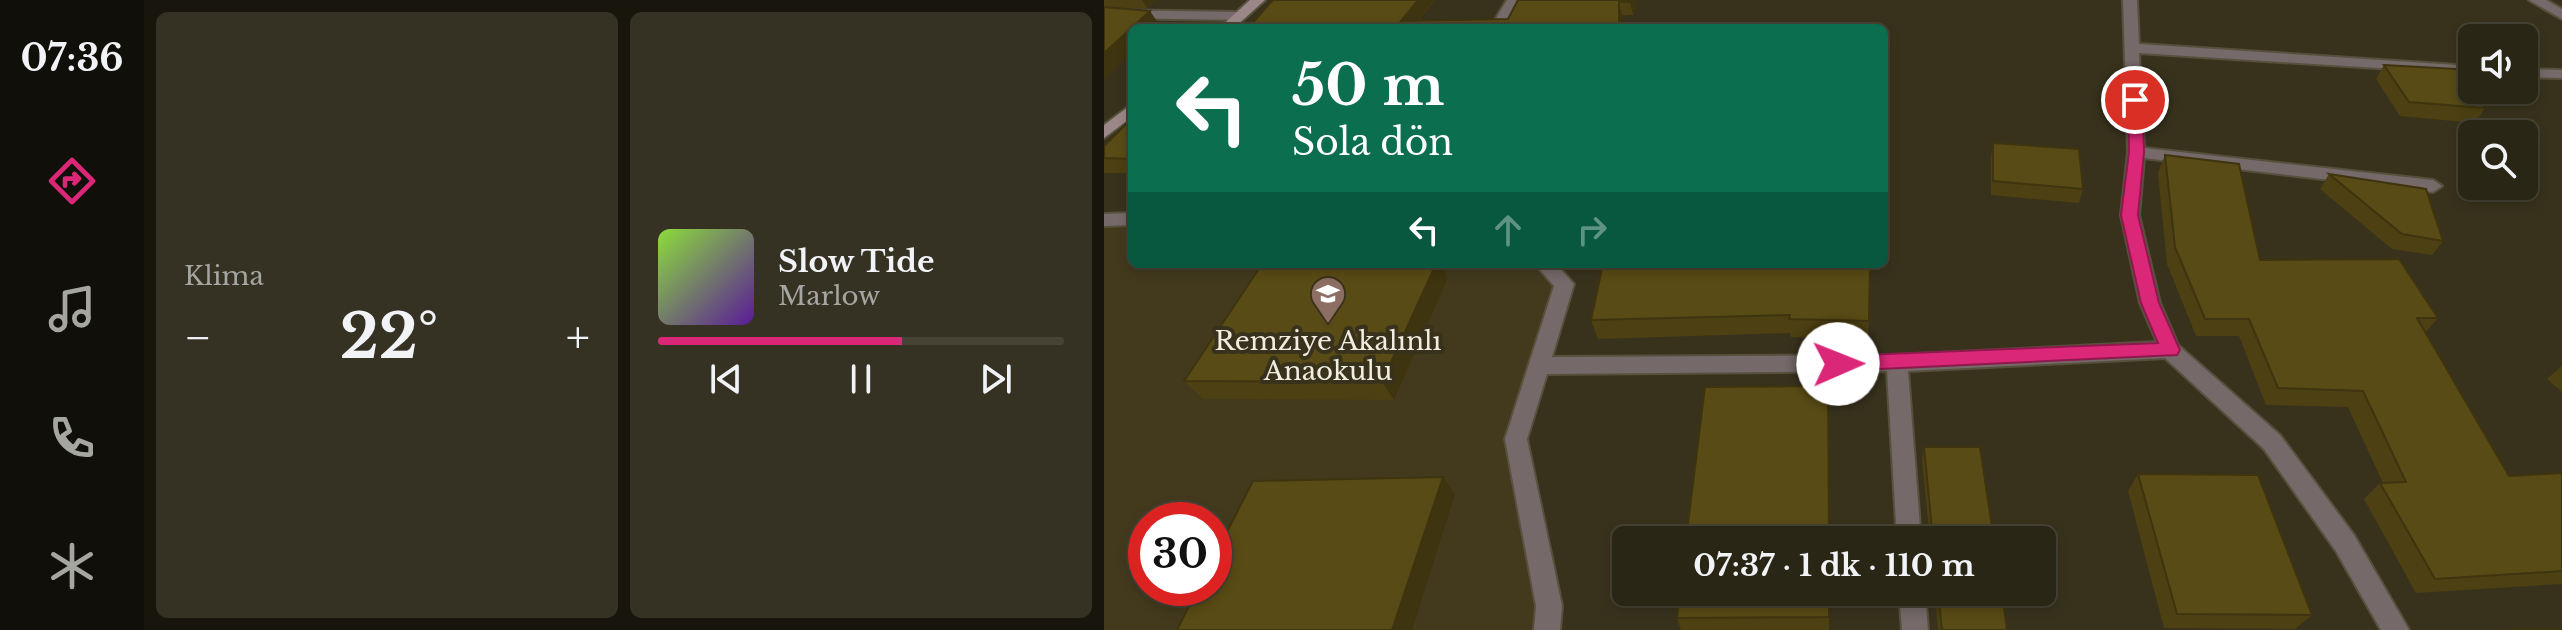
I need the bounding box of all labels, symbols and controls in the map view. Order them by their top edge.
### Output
map controls [2458,24,2538,200]
button: sound [2458,24,2538,104]
text: 07:36 [20,36,124,81]
text: 50 m [1292,51,1444,120]
icon: left [1160,56,1264,160]
pin [2101,66,2169,134]
icon: arrive [2113,78,2157,122]
text: Sola dön [1292,120,1453,165]
button: search [2458,120,2538,200]
icon: directions [44,153,100,209]
icon: left [1402,208,1446,252]
icon: ahead [1486,208,1530,252]
icon: right [1570,208,1614,252]
text: Slow Tide [778,243,935,280]
text: Klima [184,260,264,292]
school or university icon: Remziye Akalınlı Anaokulu [1309,275,1347,325]
text: Marlow [778,280,880,312]
icon: music [44,281,100,337]
text: 22° [340,300,438,374]
text: − [184,310,212,365]
text: + [566,310,590,365]
position arrow [1796,322,1880,406]
place label: Remziye Akalınlı Anaokulu [1215,325,1442,387]
icon: previous [704,357,748,401]
icon: pause [839,357,883,401]
icon: next [974,357,1018,401]
icon: phone [44,410,100,466]
speed limit sign: 30 [1128,502,1232,606]
icon: climate [44,538,100,594]
text: 07:37 · 1 dk · 110 m [1693,547,1975,584]

